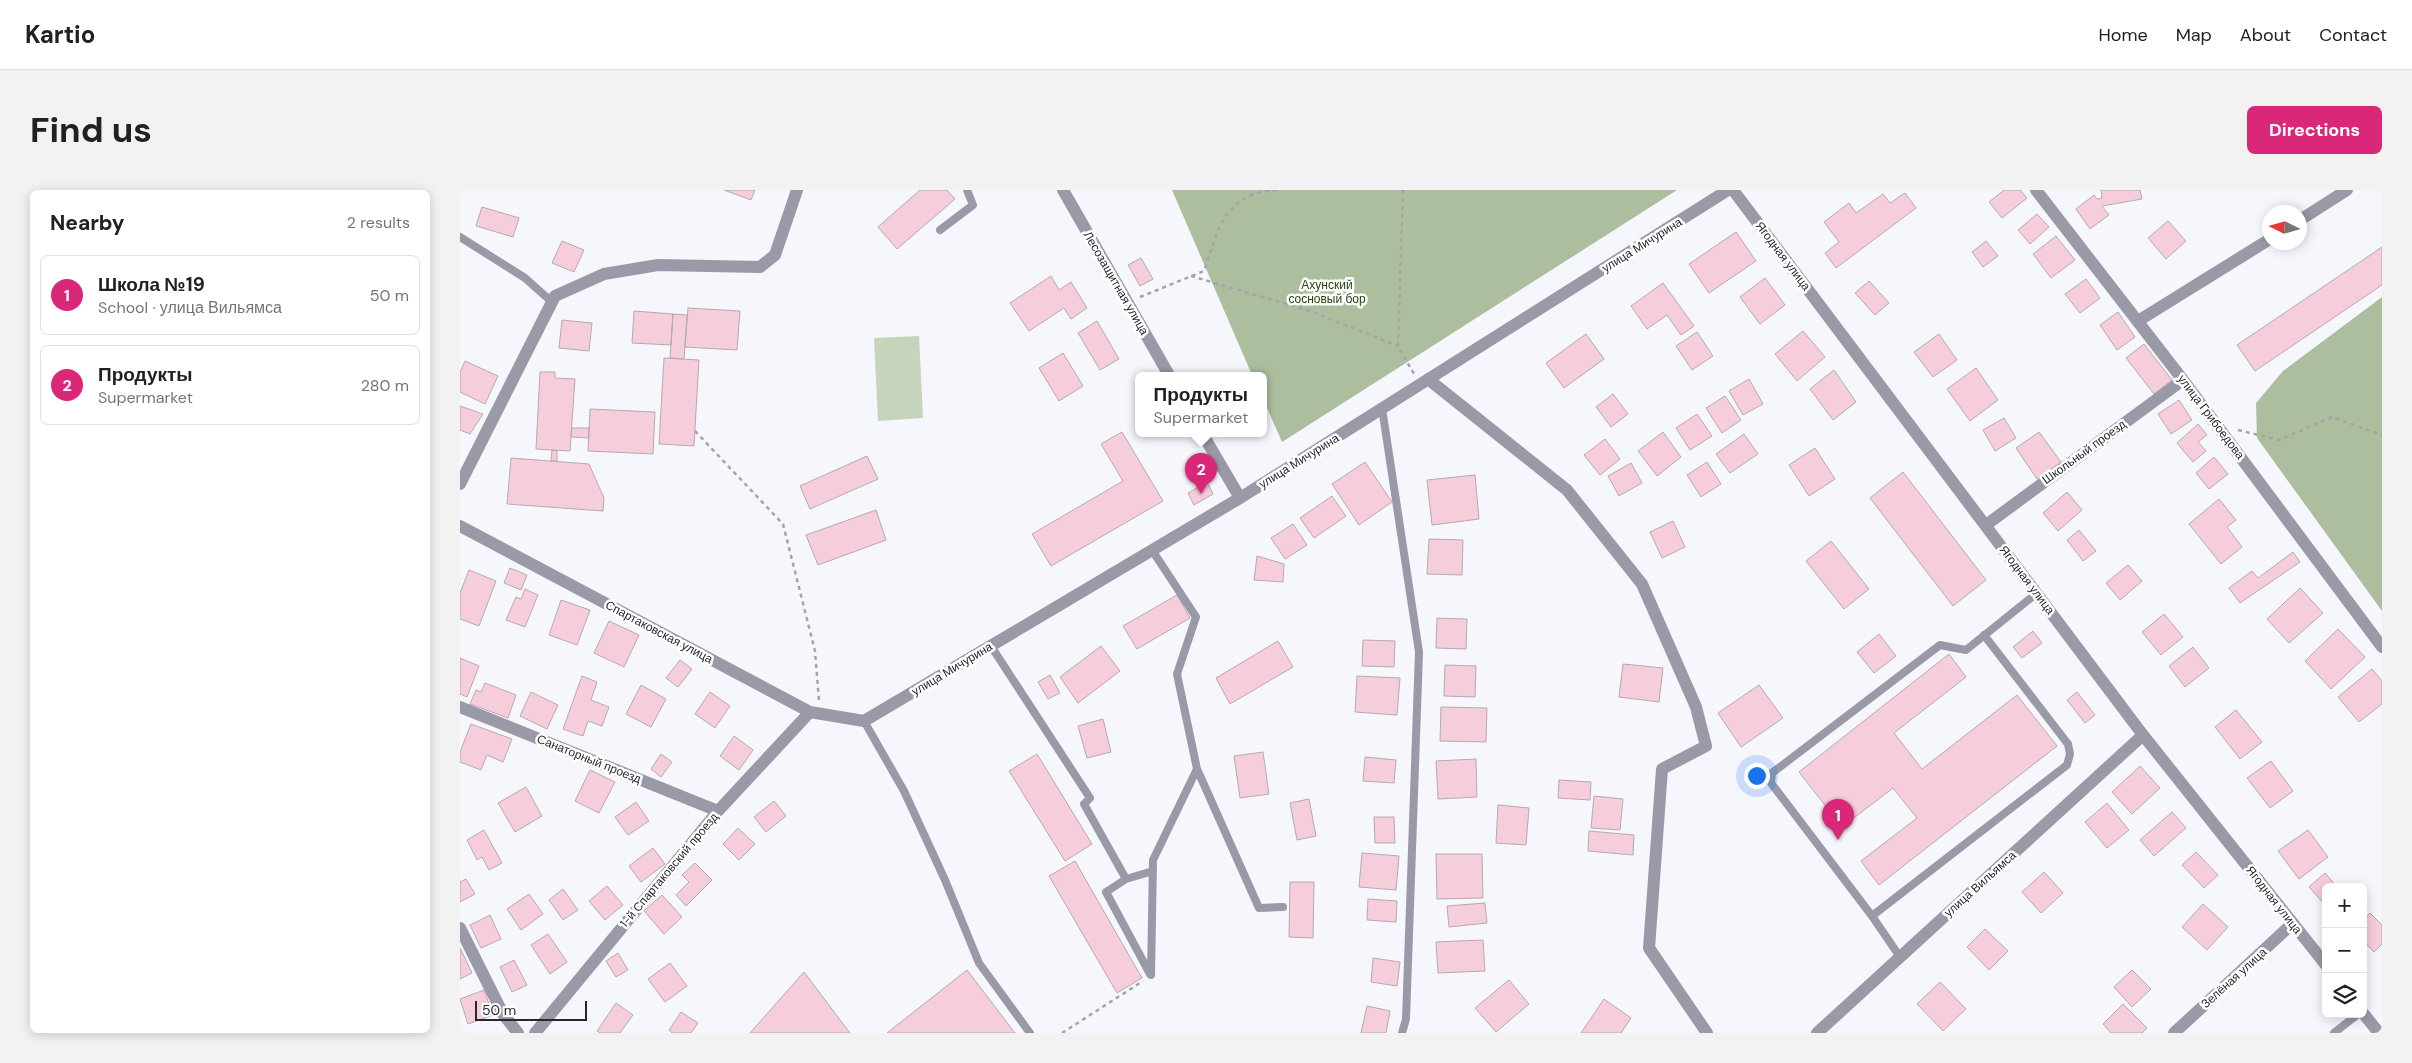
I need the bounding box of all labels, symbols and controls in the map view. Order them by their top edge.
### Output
text: Kartio [25,19,95,50]
text: Home [2098,23,2148,47]
text: Map [2176,23,2212,47]
text: About [2240,23,2291,47]
text: Contact [2319,23,2387,47]
button: Directions [2247,106,2382,154]
text: Find us [30,107,152,153]
north arrow [2262,205,2307,250]
text: Nearby [50,209,124,237]
text: 2 results [347,212,410,233]
street label: улица Мичурина [1599,214,1685,276]
street label: Ягодная улица [1752,218,1814,294]
street label: Лесозащитная улица [1080,228,1152,338]
text: Школа №19 [98,272,205,297]
park label: Ахунский сосновый бор [1288,277,1366,307]
text: 1 [64,285,70,306]
text: 50 m [370,285,409,306]
text: School · улица Вильямса [98,297,282,318]
text: Продукты [98,362,193,387]
street label: улица Грибоедова [2174,371,2248,463]
popup [1135,372,1267,437]
text: 2 [62,375,72,396]
text: 280 m [361,375,409,396]
text: Продукты [1154,382,1248,407]
text: Supermarket [98,387,193,408]
text: Supermarket [1154,407,1248,428]
street label: Школьный проезд [2039,416,2129,488]
street label: улица Мичурина [1256,430,1342,492]
pin: 2 [1185,453,1217,494]
street label: Ягодная улица [1996,542,2058,618]
street label: Спартаковская улица [603,597,716,667]
street label: улица Мичурина [909,638,996,699]
street label: Санаторный проезд [535,731,643,787]
your location [1744,763,1770,789]
pin: 1 [1822,799,1854,840]
street label: 1-й Спартаковский проезд [616,809,722,931]
street label: улица Вильямса [1941,847,2020,921]
street label: Ягодная улица [2242,863,2306,938]
map controls [2322,883,2367,1018]
button: + [2322,883,2367,928]
button: − [2322,928,2367,973]
street label: Зелёная улица [2198,944,2270,1012]
button: layers [2322,973,2367,1018]
scale bar [475,998,588,1021]
text: 50 m [482,1001,516,1019]

